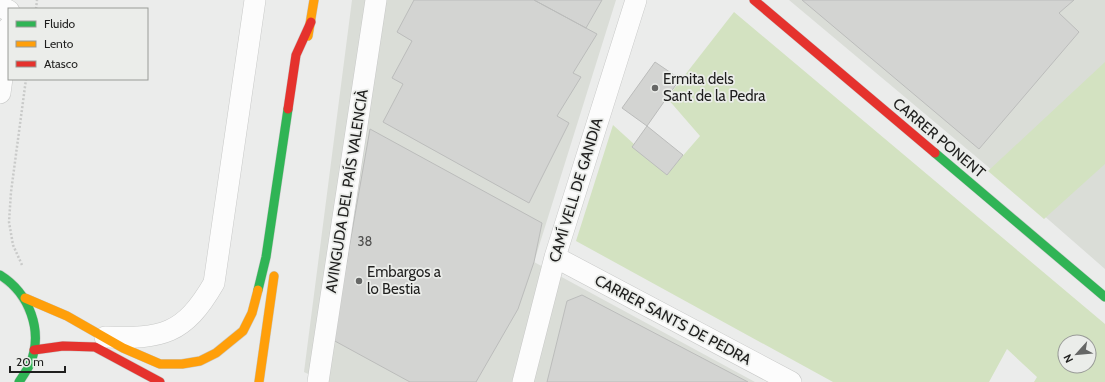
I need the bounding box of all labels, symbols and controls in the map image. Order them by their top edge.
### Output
legend [8,8,148,80]
text: Fluido [44,16,76,31]
text: Lento [44,36,74,51]
text: Atasco [44,56,78,71]
place label: Ermita dels Sant de la Pedra [663,70,766,105]
marker: Ermita dels Sant de la Pedra [650,83,660,93]
street label: AVINGUDA DEL PAÍS VALENCIÀ [321,87,372,294]
street label: CARRER PONENT [889,94,989,182]
street label: CAMÍ VELL DE GANDIA [544,115,607,264]
house number: 38 [358,233,373,249]
place label: Embargos a lo Bestia [367,263,442,298]
street label: CARRER SANTS DE PEDRA [592,271,755,369]
marker: Embargos a lo Bestia [354,276,364,286]
north arrow [1057,334,1097,374]
scale bar [10,348,65,374]
text: N [1060,352,1076,365]
text: 20 m [16,354,44,369]

